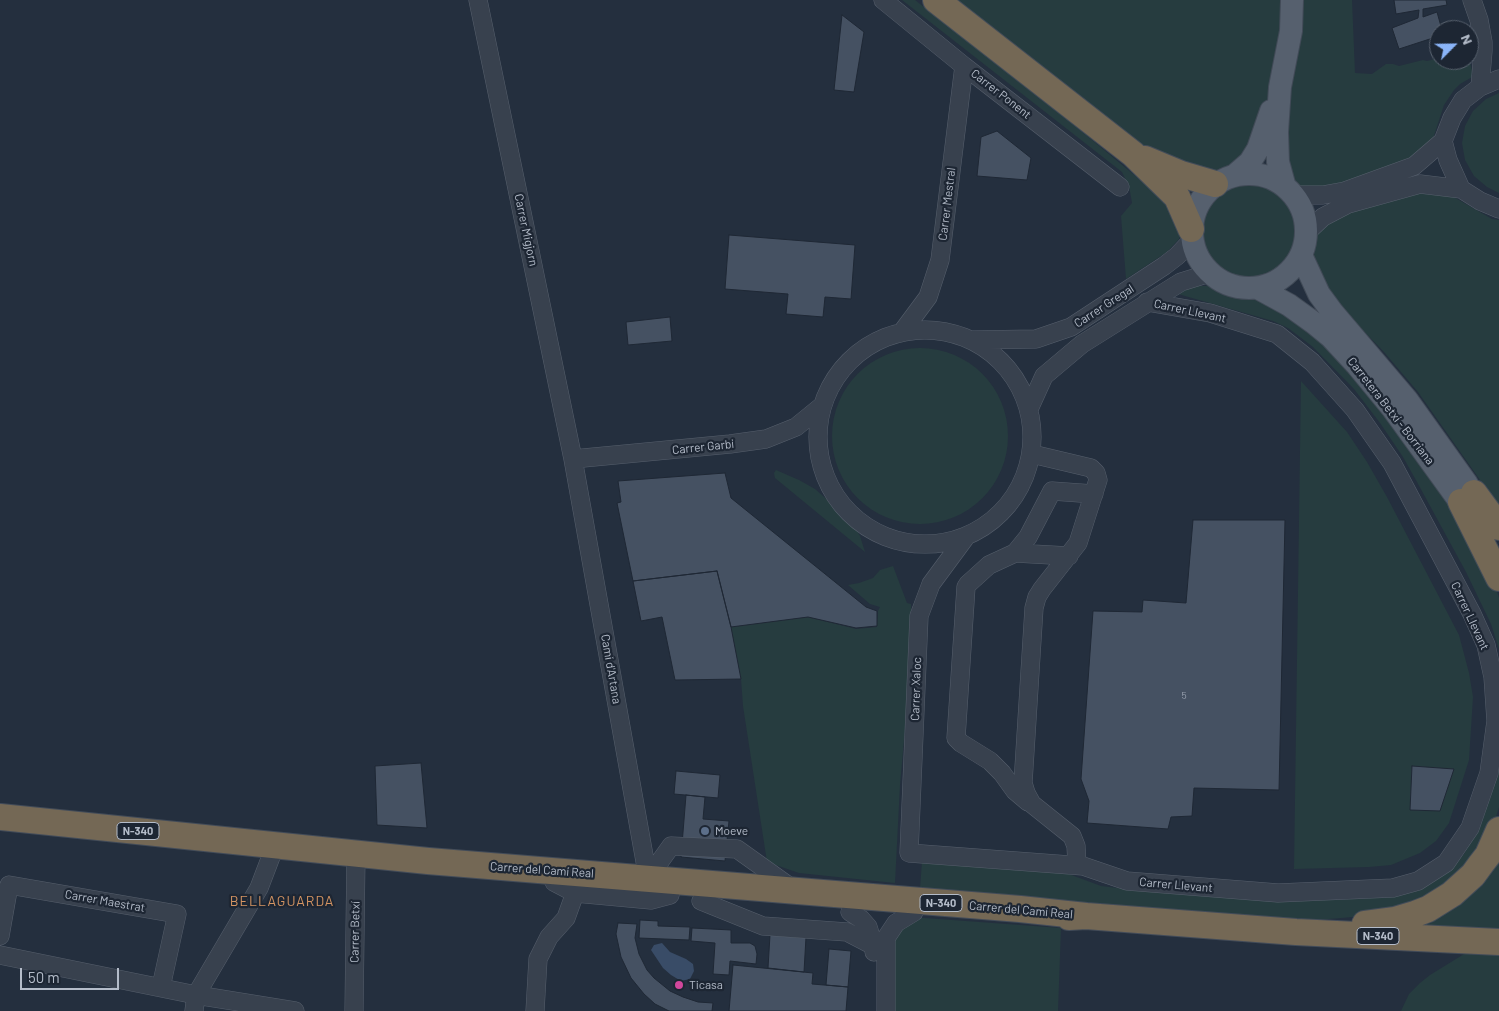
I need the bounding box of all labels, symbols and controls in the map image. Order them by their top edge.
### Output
north arrow [1429,20,1479,70]
text: N [1458,32,1477,47]
street label: Carrer Ponent [968,66,1034,122]
street label: Carrer Mestral [935,167,959,241]
street label: Carrer Migjorn [511,193,541,267]
street label: Carrer Gregal [1071,281,1137,331]
street label: Carrer Llevant [1153,296,1227,326]
street label: Carretera Betxí - Borriana [1345,354,1437,468]
street label: Carrer Garbí [671,437,735,457]
street label: Carrer Llevant [1448,580,1492,652]
street label: Camí d'Artana [598,633,624,705]
street label: Carrer Xaloc [908,657,924,721]
house number: 5 [1181,690,1187,702]
road number: N-340 [117,822,159,839]
place label: Moeve [715,824,748,838]
marker: Moeve [699,825,711,837]
street label: Carrer del Camí Real [490,859,594,881]
street label: Carrer Llevant [1139,875,1213,895]
street label: Carrer Maestrat [64,887,146,915]
district label: BELLAGUARDA [228,893,336,909]
road number: N-340 [920,894,962,911]
street label: Carrer del Camí Real [969,898,1073,922]
street label: Carrer Betxí [347,901,363,963]
road number: N-340 [1357,928,1399,944]
scale bar [22,958,121,990]
text: 50 m [28,968,60,986]
place label: Ticasa [689,978,723,992]
marker: Ticasa [673,979,685,991]

